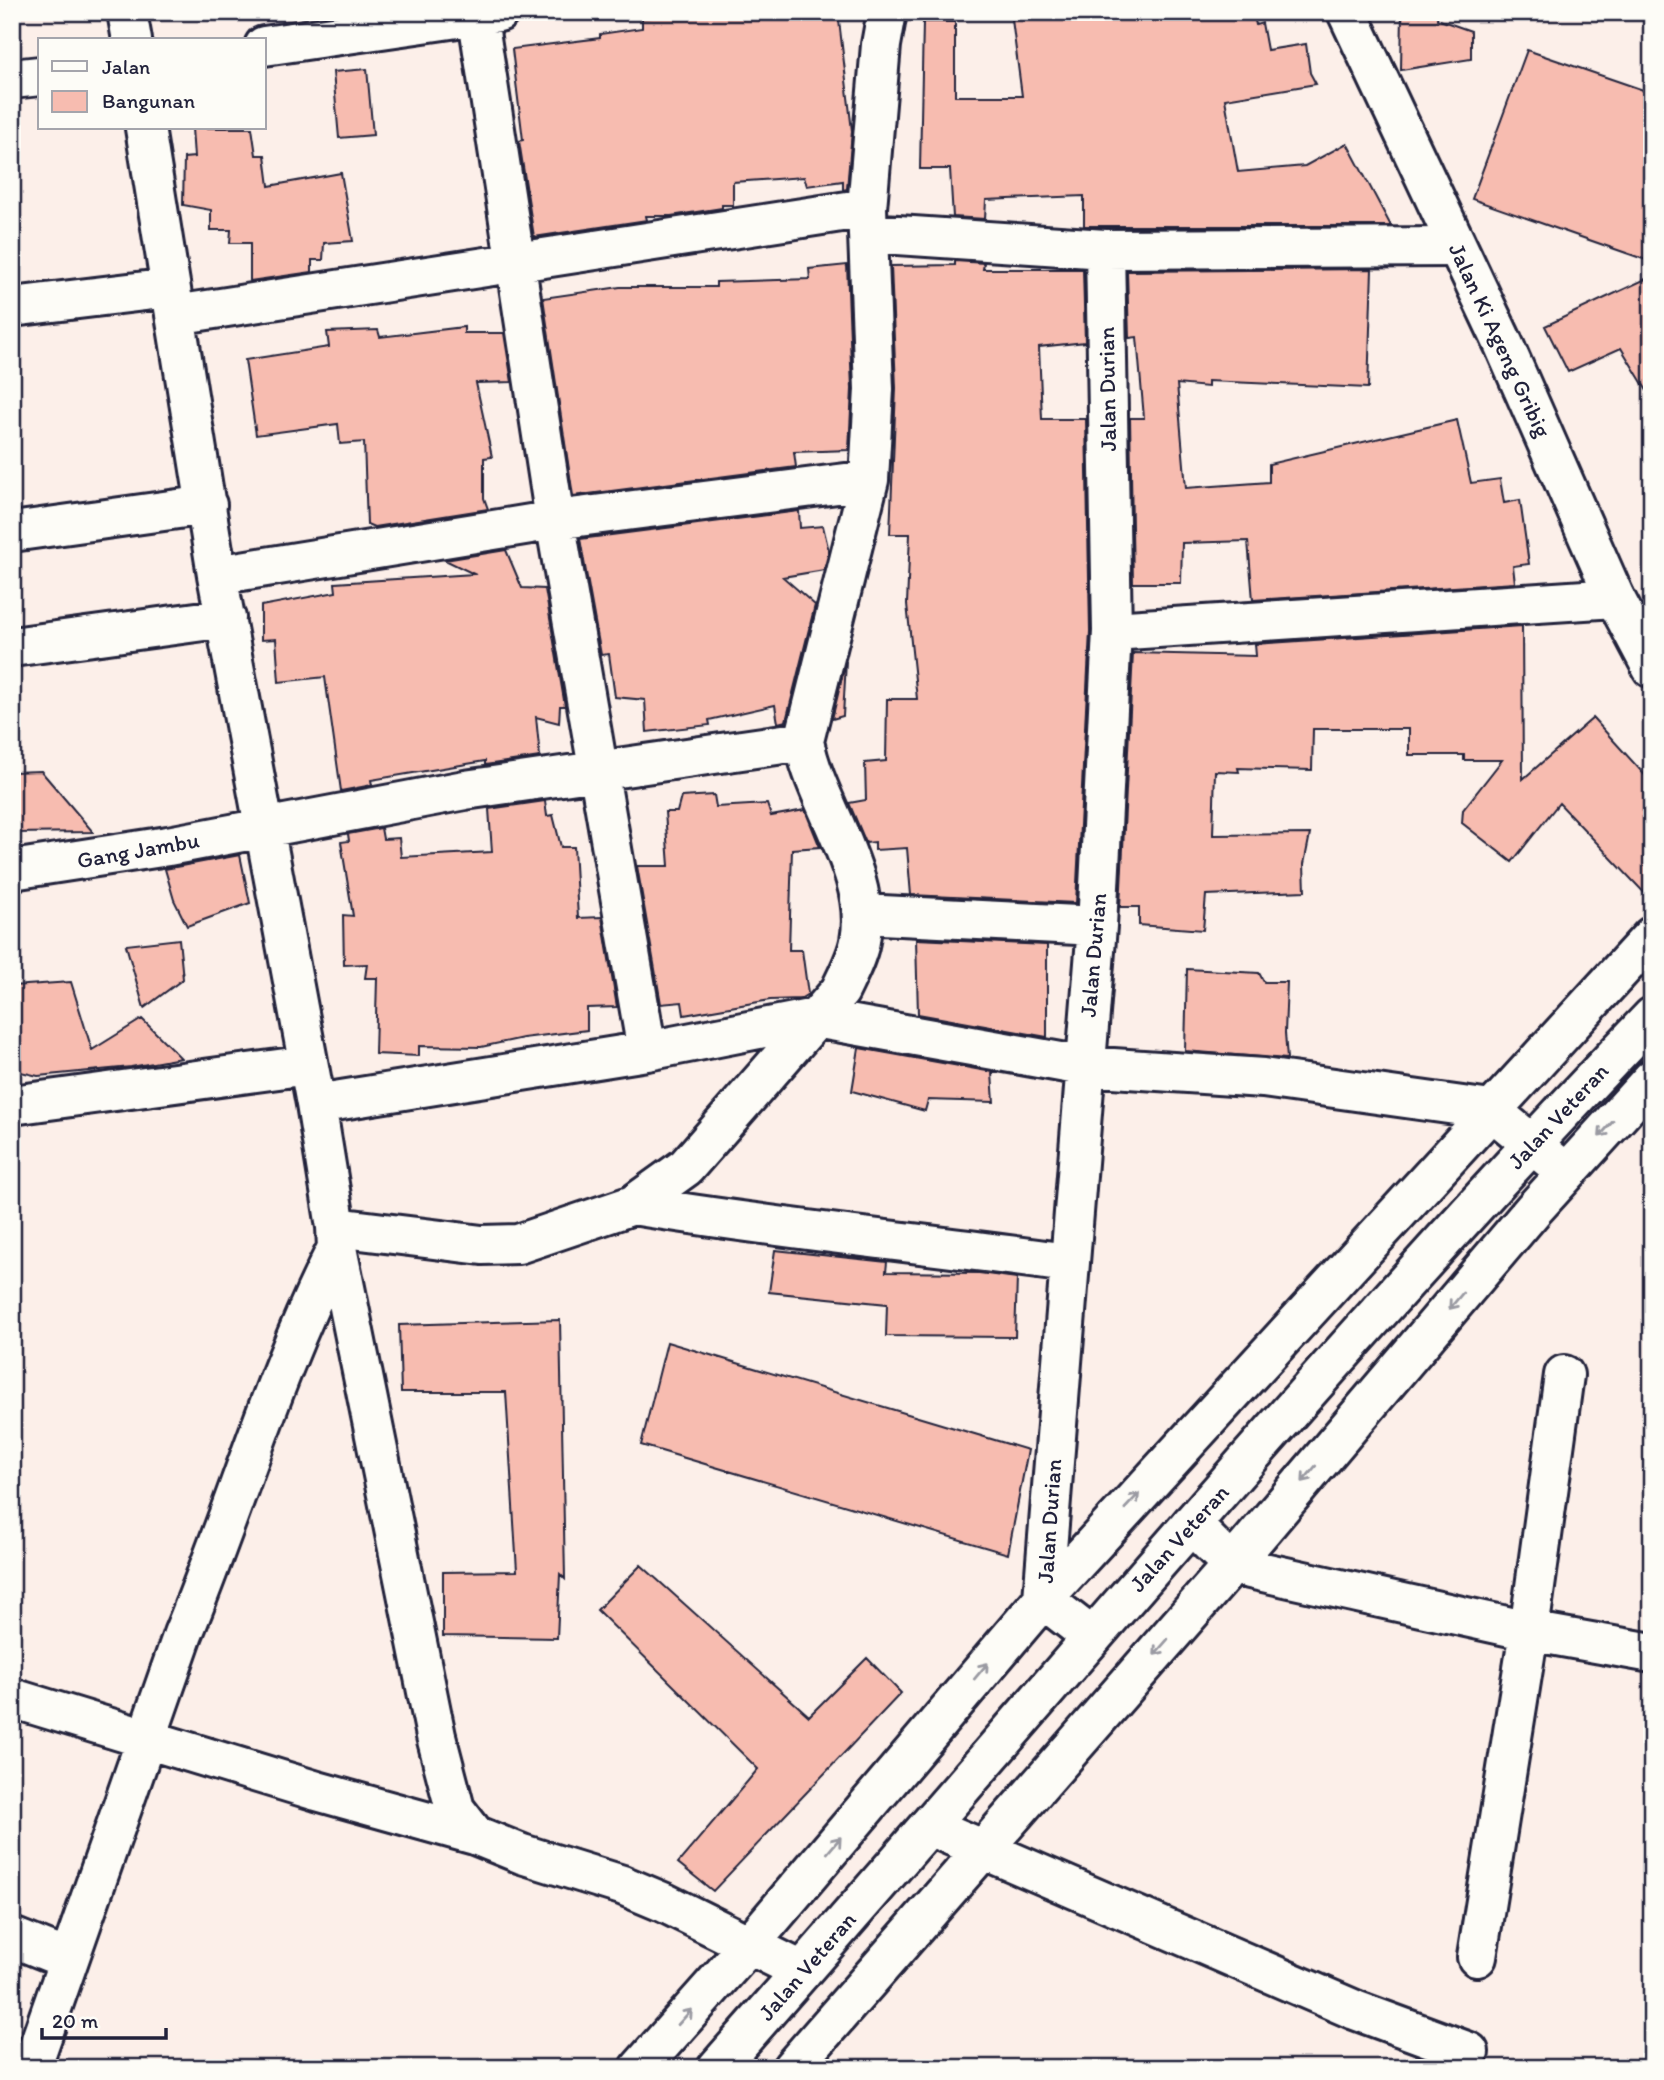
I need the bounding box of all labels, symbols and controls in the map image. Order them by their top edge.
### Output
legend [38,38,266,130]
text: Jalan [102,54,150,79]
text: Bangunan [102,88,195,113]
street label: Jalan Ki Ageng Gribig [1443,238,1557,442]
street label: Jalan Durian [1092,326,1122,452]
street label: Gang Jambu [75,825,202,875]
street label: Jalan Durian [1074,892,1112,1018]
street label: Jalan Veteran [1502,1057,1614,1175]
one-way arrow [1598,1120,1614,1138]
one-way arrow [1448,1291,1464,1309]
street label: Jalan Durian [1031,1458,1067,1584]
one-way arrow [1301,1465,1317,1483]
street label: Jalan Veteran [1123,1478,1235,1598]
one-way arrow [1124,1493,1141,1510]
one-way arrow [1153,1638,1169,1656]
one-way arrow [973,1663,989,1681]
one-way arrow [826,1836,842,1854]
street label: Jalan Veteran [752,1906,862,2026]
scale bar [42,1996,166,2040]
text: 20 m [52,2008,99,2033]
one-way arrow [677,2008,693,2026]

